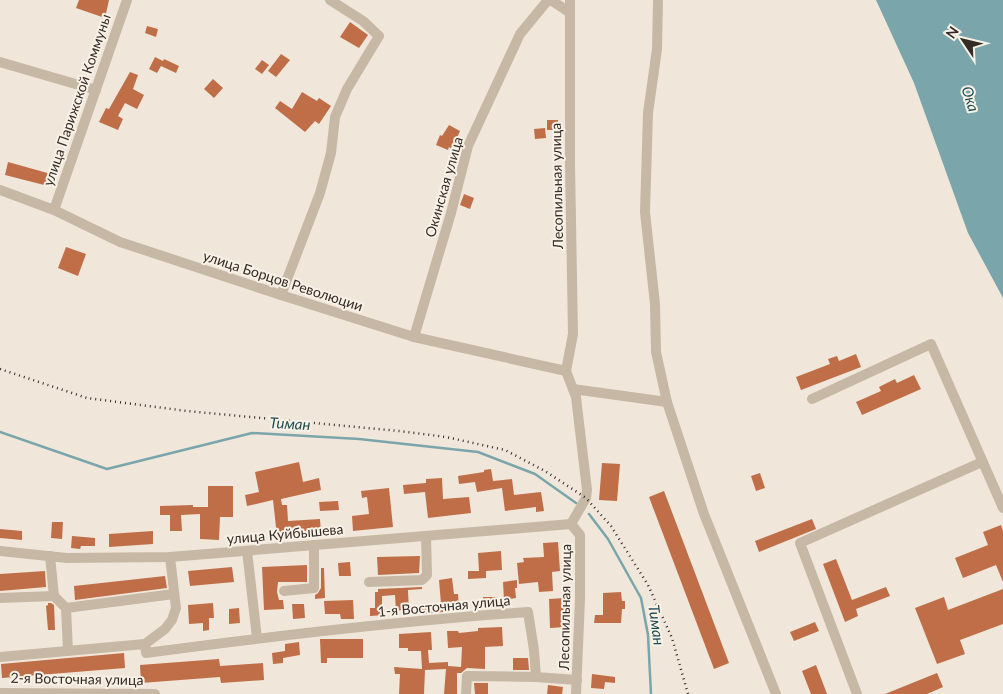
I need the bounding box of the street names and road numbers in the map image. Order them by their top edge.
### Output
street label: улица Парижской Коммуны [39,12,114,188]
street label: Лесопильная улица [547,123,566,250]
street label: Окинская улица [421,135,466,239]
street label: улица Борцов Революции [201,247,365,314]
street label: улица Куйбышева [226,520,344,547]
street label: Лесопильная улица [555,544,574,671]
street label: 1-я Восточная улица [377,591,511,620]
street label: 2-я Восточная улица [10,669,144,688]

